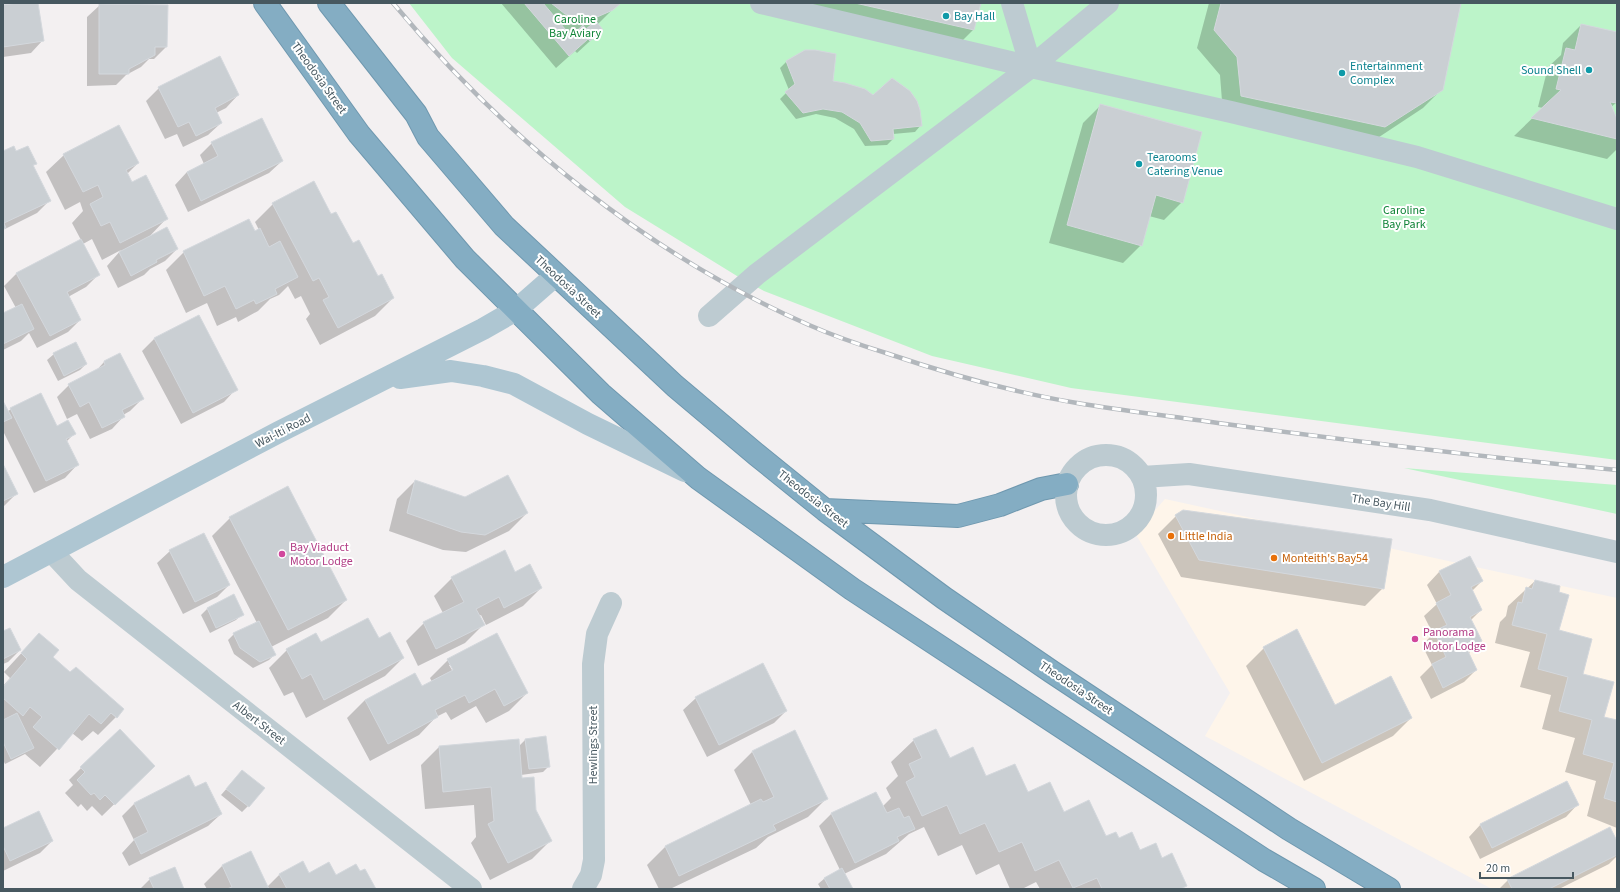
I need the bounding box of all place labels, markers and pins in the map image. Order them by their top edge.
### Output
place label: Bay Hall [954,8,995,25]
marker: Bay Hall [941,11,951,21]
place label: Entertainment Complex [1350,58,1423,89]
place label: Sound Shell [1521,62,1581,79]
marker: Sound Shell [1584,65,1594,75]
marker: Entertainment Complex [1337,68,1347,78]
place label: Tearooms Catering Venue [1147,149,1223,180]
marker: Tearooms Catering Venue [1134,159,1144,169]
place label: Little India [1179,528,1232,545]
marker: Little India [1166,531,1176,541]
place label: Bay Viaduct Motor Lodge [290,539,353,570]
marker: Bay Viaduct Motor Lodge [277,549,287,559]
place label: Monteith's Bay54 [1282,550,1368,567]
marker: Monteith's Bay54 [1269,553,1279,563]
place label: Panorama Motor Lodge [1423,624,1486,655]
marker: Panorama Motor Lodge [1410,634,1420,644]

